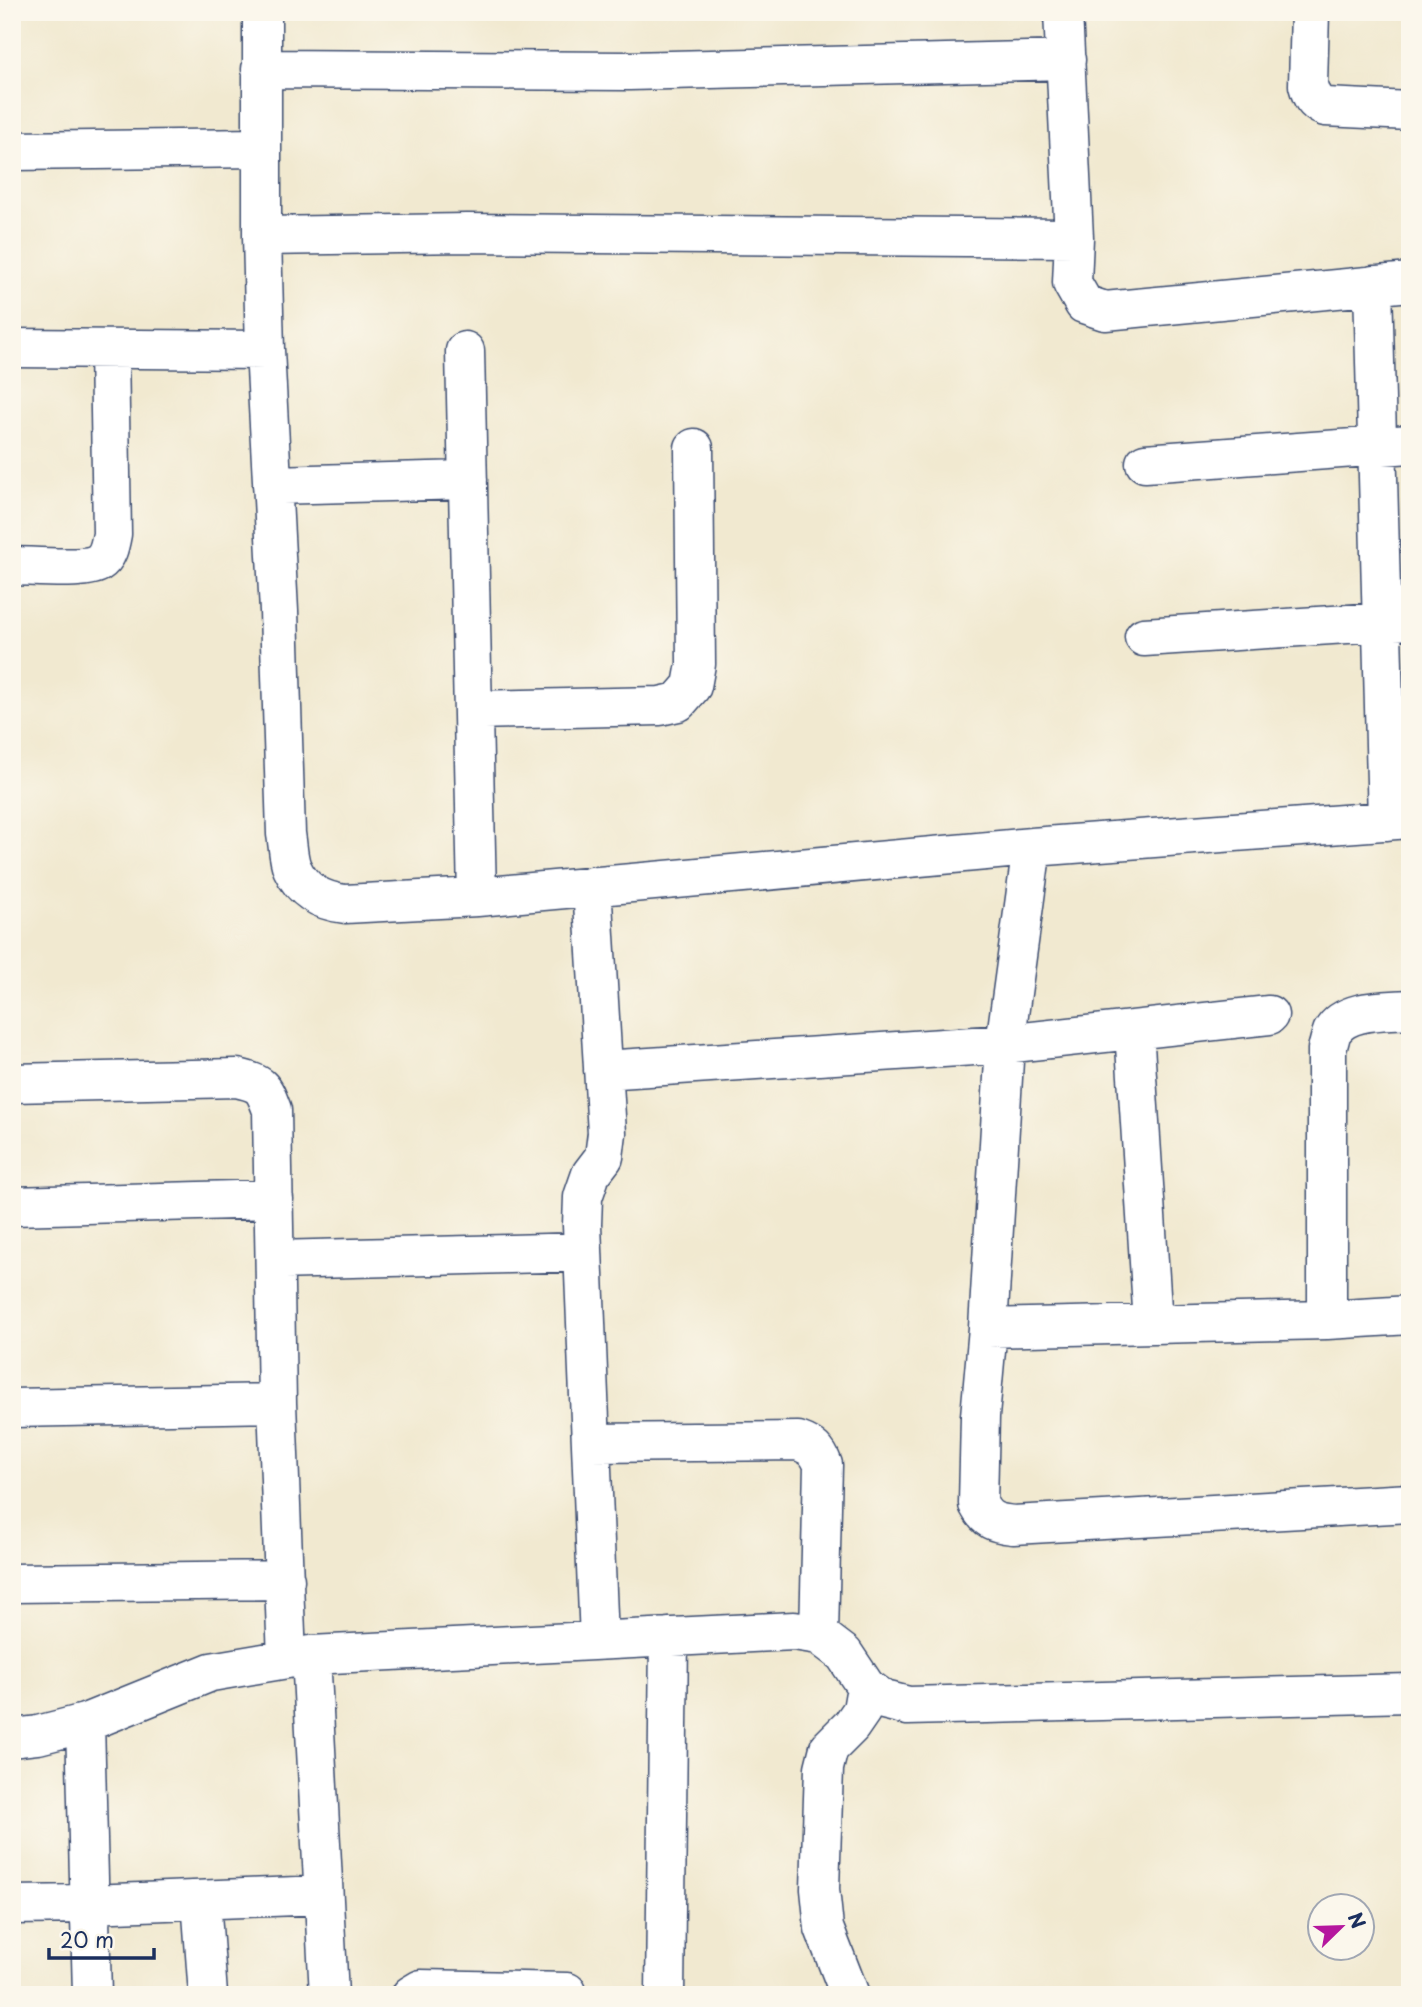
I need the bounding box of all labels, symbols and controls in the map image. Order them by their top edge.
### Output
north arrow [1306,1892,1376,1962]
text: N [1342,1908,1373,1932]
scale bar [49,1916,154,1960]
text: 20 m [60,1923,114,1955]

